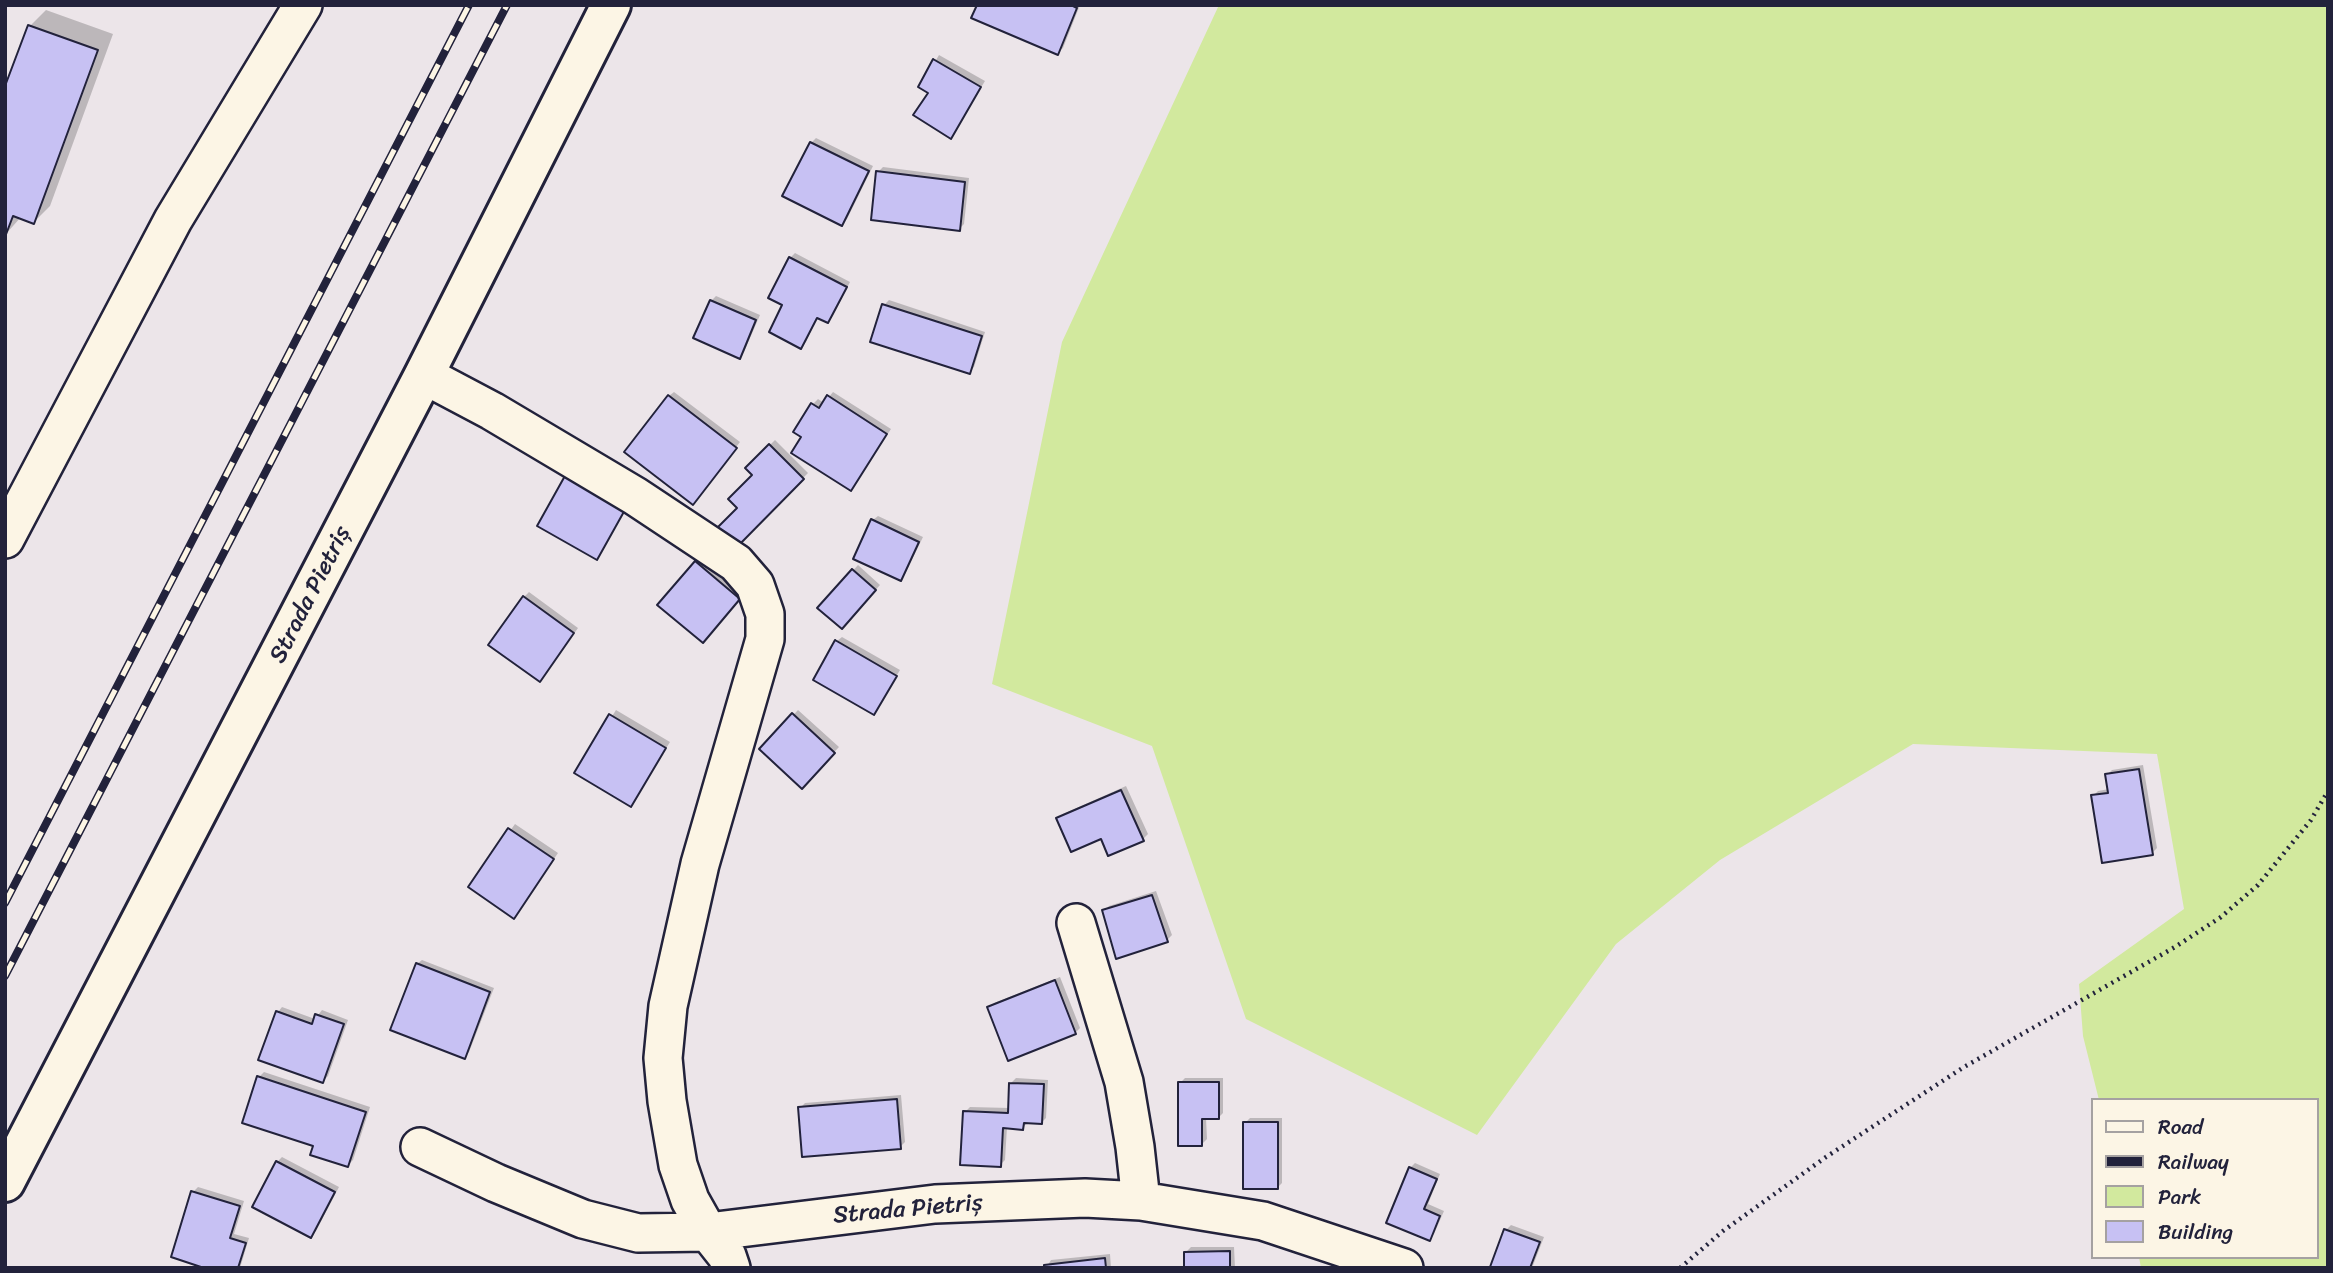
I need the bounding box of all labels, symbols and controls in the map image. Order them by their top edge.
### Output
street label: Strada Pietriș [264,522,358,668]
legend [2092,1098,2319,1259]
text: Road [2158,1108,2203,1146]
text: Railway [2158,1143,2229,1181]
text: Park [2158,1178,2201,1216]
street label: Strada Pietriș [832,1189,984,1231]
text: Building [2158,1213,2233,1251]

